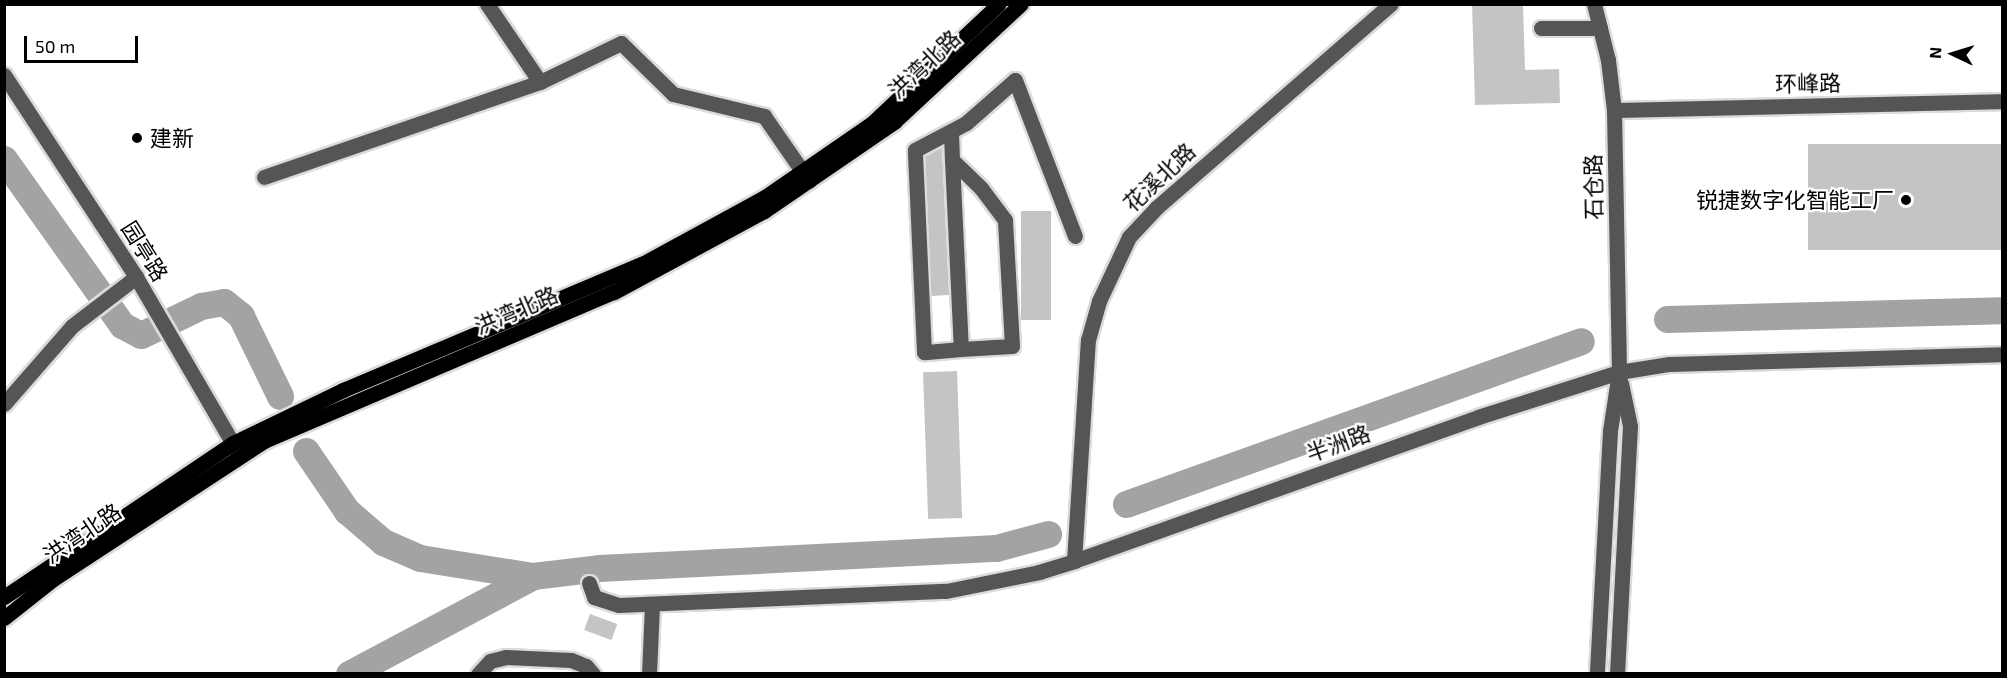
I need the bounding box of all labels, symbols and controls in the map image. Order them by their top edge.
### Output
scale bar [27,24,141,62]
street label: 洪湾北路 [883,24,965,104]
north arrow [1923,24,1983,84]
text: 50 m [35,35,75,57]
text: N [1925,46,1944,59]
street label: 环峰路 [1775,69,1841,97]
place label: 建新 [150,125,194,151]
marker: 建新 [128,129,146,147]
street label: 花溪北路 [1118,137,1200,217]
street label: 石仓路 [1579,154,1607,220]
place label: 锐捷数字化智能工厂 [1696,187,1894,213]
marker: 锐捷数字化智能工厂 [1899,193,1913,207]
street label: 园亭路 [116,216,174,286]
street label: 洪湾北路 [470,281,562,339]
street label: 半洲路 [1302,419,1374,467]
street label: 洪湾北路 [38,497,126,569]

